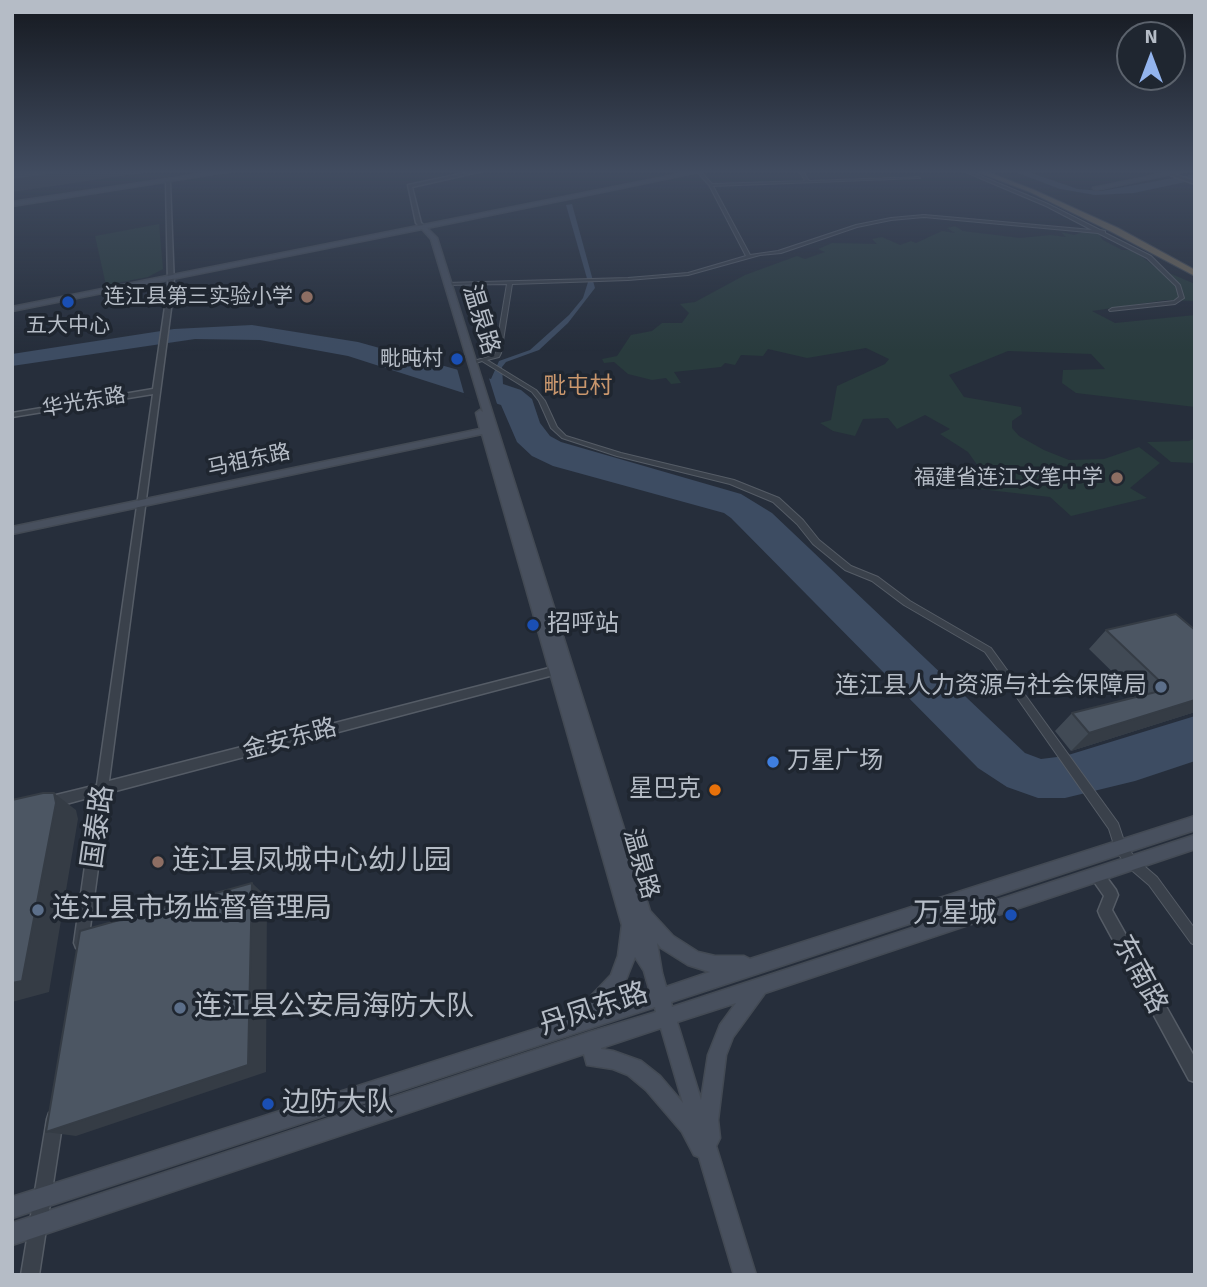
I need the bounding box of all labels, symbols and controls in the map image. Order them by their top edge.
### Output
north arrow [1116,21,1186,91]
text: N [1144,25,1158,49]
street label: 温泉路 [456,281,504,359]
place label: 连江县第三实验小学 [104,284,293,310]
marker: 连江县第三实验小学 [299,289,315,305]
marker: 五大中心 [60,294,76,310]
place label: 五大中心 [26,313,110,339]
place label: 毗旽村 [380,346,443,372]
marker: 毗旽村 [449,351,465,367]
district label: 毗屯村 [544,373,612,401]
street label: 华光东路 [40,383,128,423]
street label: 马祖东路 [205,440,293,482]
place label: 福建省连江文笔中学 [914,465,1103,491]
marker: 福建省连江文笔中学 [1109,470,1125,486]
place label: 招呼站 [547,611,619,639]
marker: 招呼站 [525,617,541,633]
place label: 连江县人力资源与社会保障局 [835,673,1147,701]
marker: 连江县人力资源与社会保障局 [1153,679,1169,695]
street label: 金安东路 [240,714,340,766]
place label: 万星广场 [787,748,883,776]
marker: 万星广场 [765,754,781,770]
place label: 星巴克 [629,776,701,804]
marker: 星巴克 [707,782,723,798]
street label: 国泰路 [77,783,121,871]
street label: 温泉路 [616,825,664,903]
place label: 连江县凤城中心幼儿园 [172,845,452,879]
marker: 连江县凤城中心幼儿园 [150,854,166,870]
place label: 连江县市场监督管理局 [52,893,332,927]
place label: 万星城 [913,898,997,932]
marker: 连江县市场监督管理局 [30,902,46,918]
marker: 万星城 [1003,907,1019,923]
street label: 东南路 [1104,930,1174,1020]
street label: 丹凤东路 [536,977,652,1043]
place label: 连江县公安局海防大队 [194,991,474,1025]
marker: 连江县公安局海防大队 [172,1000,188,1016]
place label: 边防大队 [282,1087,394,1121]
marker: 边防大队 [260,1096,276,1112]

